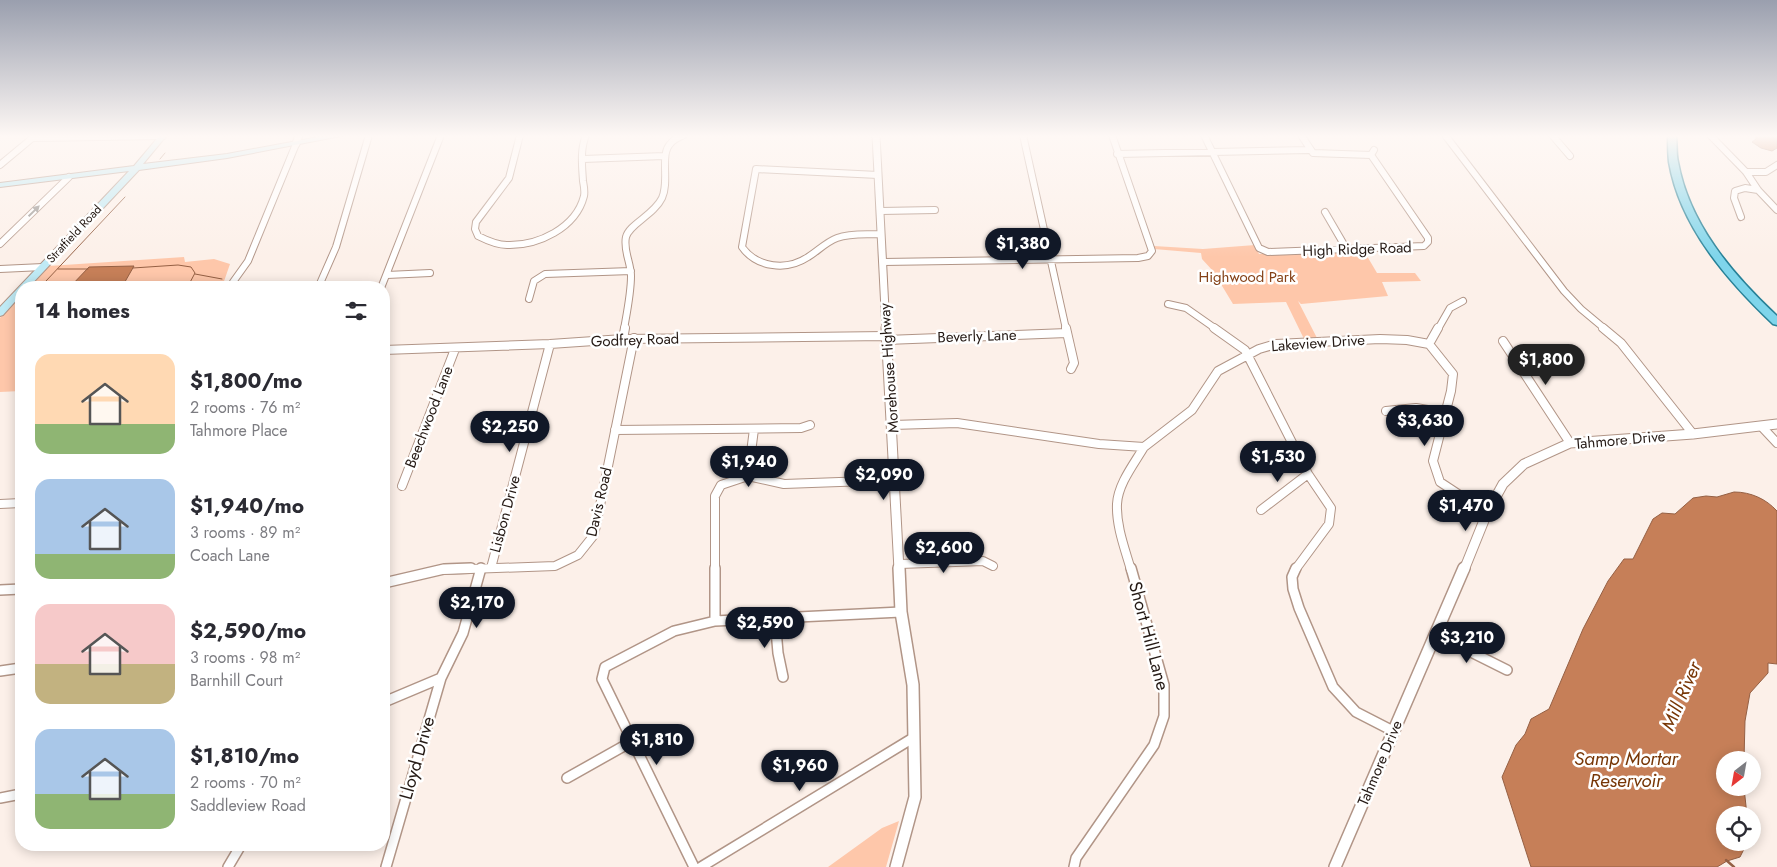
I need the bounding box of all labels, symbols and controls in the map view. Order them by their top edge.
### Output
street label: Stratfield Road [42,201,106,267]
one-way arrow [28,205,40,217]
pin: $1,380 [982,228,1064,270]
text: $1,380 [996,232,1050,255]
street label: High Ridge Road [1302,236,1412,262]
park label: Highwood Park [1198,266,1296,288]
text: 14 homes [35,296,130,326]
icon: filters [342,297,370,325]
street label: Morehouse Highway [873,302,905,434]
street label: Beverly Lane [937,324,1017,348]
street label: Godfrey Road [590,327,680,353]
street label: Lakeview Drive [1270,329,1366,357]
pin: $1,800 [1505,344,1587,386]
text: $1,800 [1519,348,1573,371]
street label: Beechwood Lane [399,363,459,471]
text: $1,800/mo [190,366,302,396]
icon: home [75,374,135,434]
text: 2 rooms · 76 m² [190,396,300,419]
pin: $3,630 [1384,404,1466,447]
text: $3,630 [1397,409,1453,432]
pin: $2,250 [469,410,551,453]
text: $2,250 [481,415,539,438]
text: Tahmore Place [190,419,287,442]
street label: Tahmore Drive [1574,425,1667,455]
pin: $1,530 [1237,440,1319,483]
text: $1,530 [1251,445,1305,468]
pin: $1,940 [708,446,790,488]
text: $1,940 [721,450,777,473]
pin: $2,090 [843,458,925,501]
text: $2,090 [855,463,913,486]
street label: Davis Road [580,465,618,539]
street label: Lisbon Drive [484,473,526,555]
pin: $1,470 [1425,490,1507,532]
text: $1,940/mo [190,491,304,521]
text: $1,470 [1439,494,1493,517]
icon: home [75,499,135,559]
text: 3 rooms · 89 m² [190,521,300,544]
pin: $2,600 [903,532,985,574]
text: $2,600 [915,536,973,559]
text: Coach Lane [190,544,270,567]
street label: Short Hill Lane [1122,579,1176,693]
pin: $2,170 [436,586,518,629]
text: $2,170 [450,591,504,614]
pin: $2,590 [724,606,806,649]
text: $2,590 [736,611,794,634]
text: $2,590/mo [190,616,306,646]
pin: $3,210 [1426,622,1508,664]
icon: home [75,624,135,684]
text: $3,210 [1440,626,1494,649]
text: 3 rooms · 98 m² [190,646,300,669]
water label: Mill River [1654,656,1708,735]
text: Barnhill Court [190,669,283,692]
street label: Lloyd Drive [393,713,441,803]
street label: Tahmore Drive [1352,717,1408,809]
pin: $1,810 [616,724,698,766]
text: $1,810 [631,728,683,751]
text: $1,810/mo [190,741,299,771]
water label: Samp Mortar Reservoir [1574,745,1680,794]
icon: home [75,749,135,809]
pin: $1,960 [759,750,841,792]
north arrow [1716,751,1761,796]
map controls [1716,751,1761,851]
text: $1,960 [772,754,828,777]
text: 2 rooms · 70 m² [190,771,301,794]
text: Saddleview Road [190,794,306,817]
button: locate [1716,806,1761,851]

